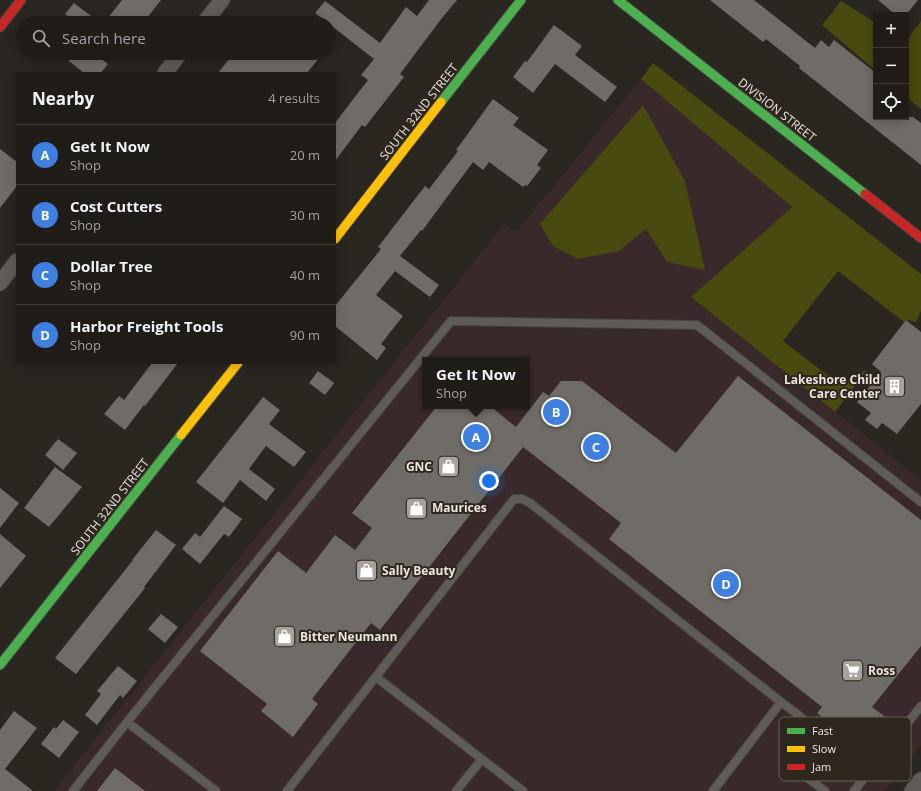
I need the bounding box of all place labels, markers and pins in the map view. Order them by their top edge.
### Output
place label: Lakeshore Child Care Center [784,371,881,402]
building icon: Lakeshore Child Care Center [882,374,908,400]
pin: B [543,397,569,427]
pin: A [463,422,489,452]
pin: C [583,432,609,462]
shop icon: GNC [435,454,461,480]
place label: GNC [406,458,432,475]
shop icon: Maurices [403,495,429,521]
place label: Maurices [432,499,487,516]
shop icon: Sally Beauty [354,558,380,584]
place label: Sally Beauty [382,562,456,579]
pin: D [713,569,739,599]
shop icon: Bitter Neumann [272,624,298,650]
place label: Bitter Neumann [300,628,397,645]
supermarket icon: Ross [840,658,866,684]
place label: Ross [868,662,895,679]

